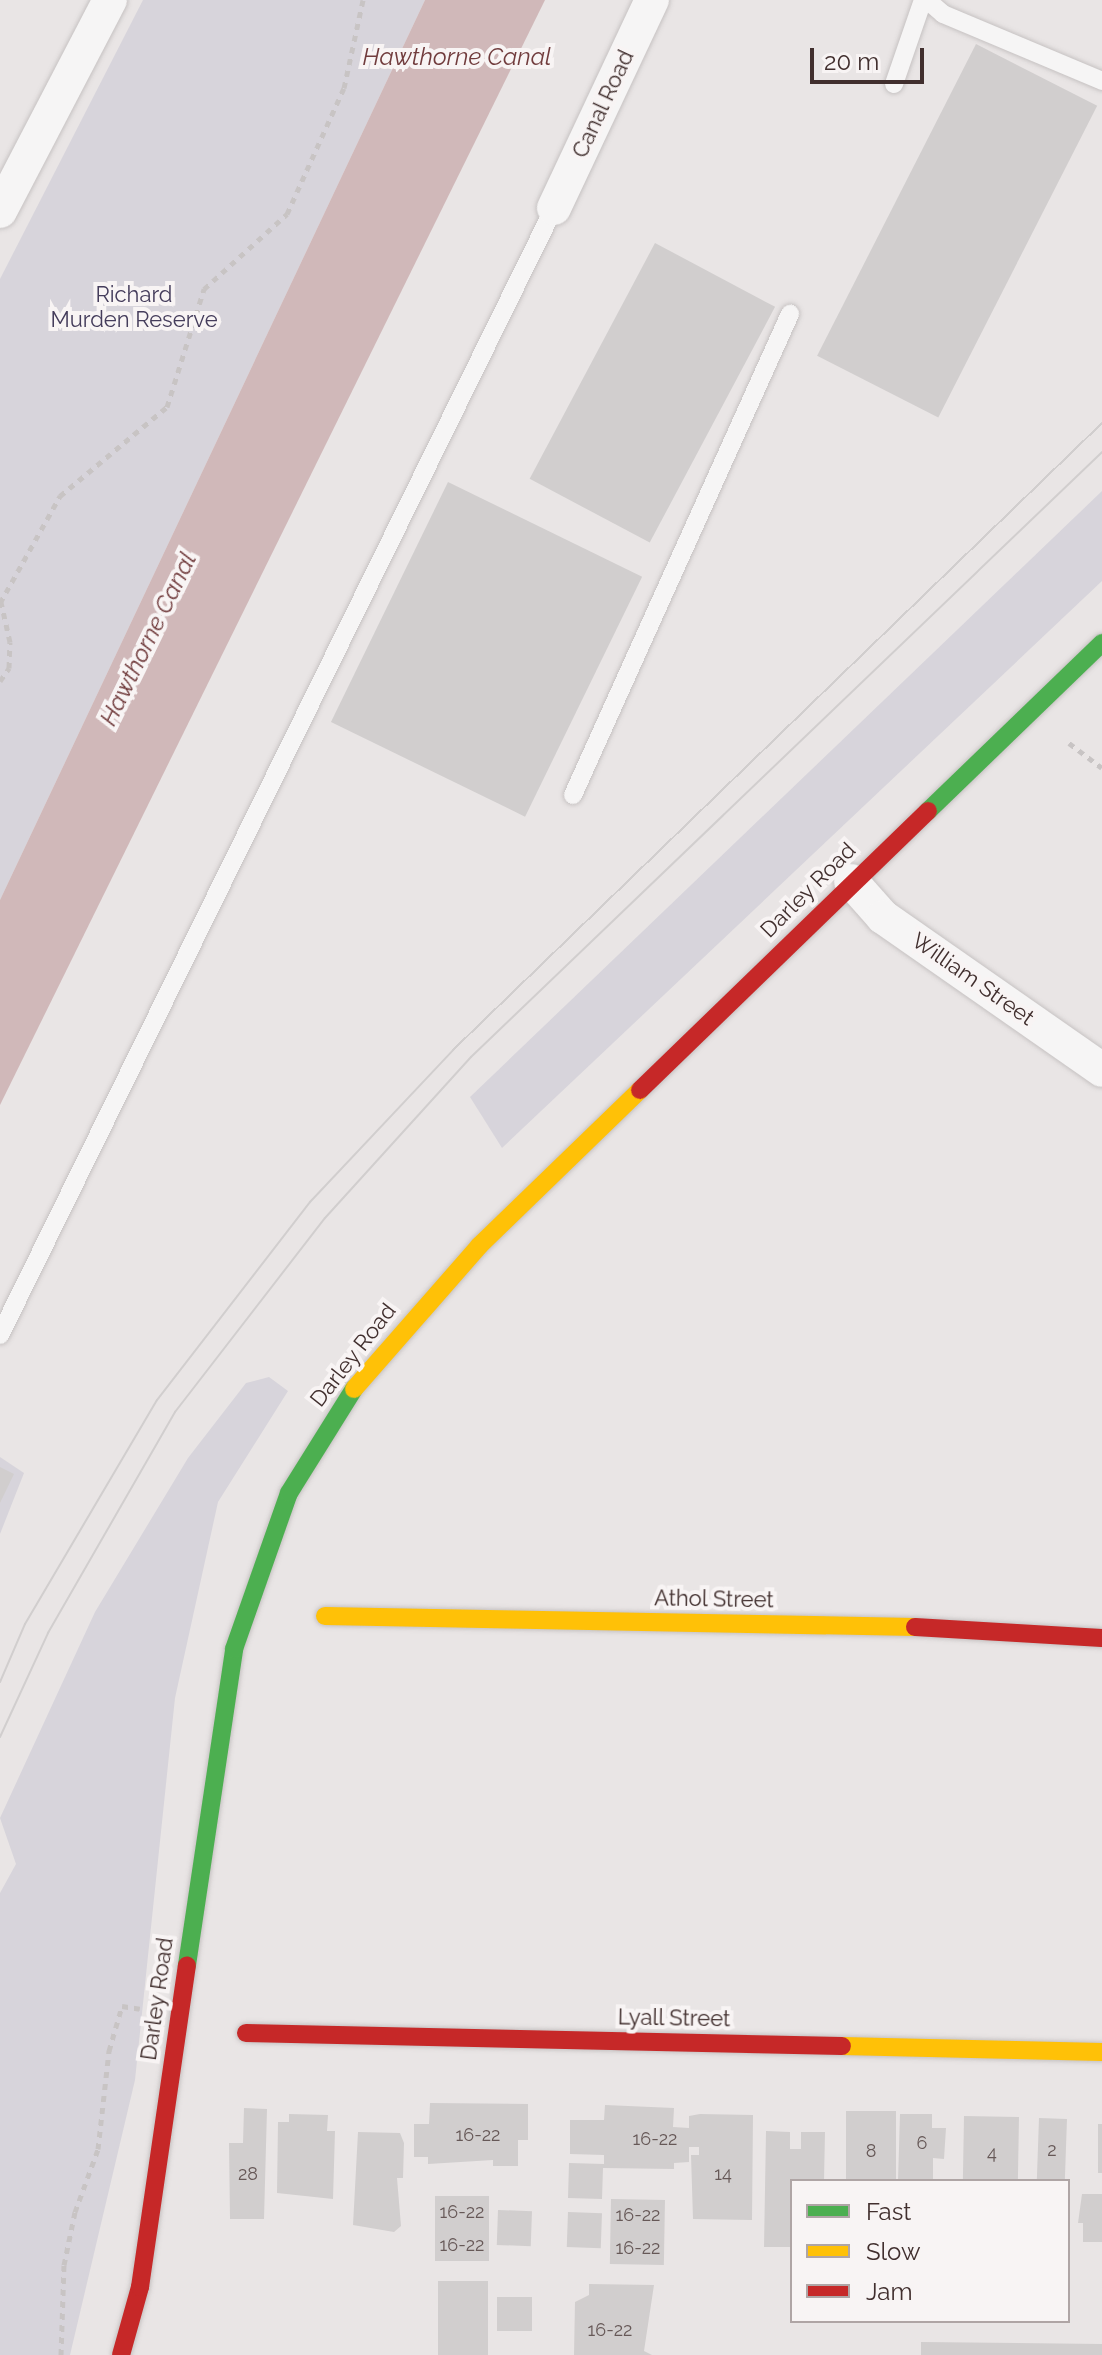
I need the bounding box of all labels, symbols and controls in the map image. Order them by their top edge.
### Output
scale bar [814,32,928,82]
water label: Hawthorne Canal [363,43,551,71]
street label: Canal Road [566,46,640,162]
text: 20 m [824,47,879,76]
park label: Richard Murden Reserve [50,281,218,332]
water label: Hawthorne Canal [94,548,202,730]
street label: Darley Road [755,837,861,943]
street label: William Street [907,927,1039,1031]
street label: Darley Road [304,1298,402,1412]
street label: Athol Street [654,1585,774,1613]
street label: Darley Road [135,1936,179,2062]
street label: Lyall Street [617,2004,731,2032]
house number: 16-22 [456,2124,500,2146]
house number: 16-22 [633,2128,677,2150]
house number: 6 [917,2132,927,2154]
house number: 2 [1047,2139,1057,2161]
house number: 8 [866,2140,876,2162]
house number: 4 [987,2142,997,2164]
house number: 28 [238,2163,258,2185]
house number: 14 [714,2163,732,2185]
legend [790,2179,1070,2323]
text: Fast [866,2197,911,2226]
house number: 16-22 [440,2201,484,2223]
house number: 16-22 [616,2204,660,2226]
house number: 16-22 [440,2234,484,2256]
house number: 16-22 [616,2237,660,2259]
text: Slow [866,2237,920,2266]
text: Jam [866,2277,912,2306]
house number: 16-22 [588,2319,632,2341]

